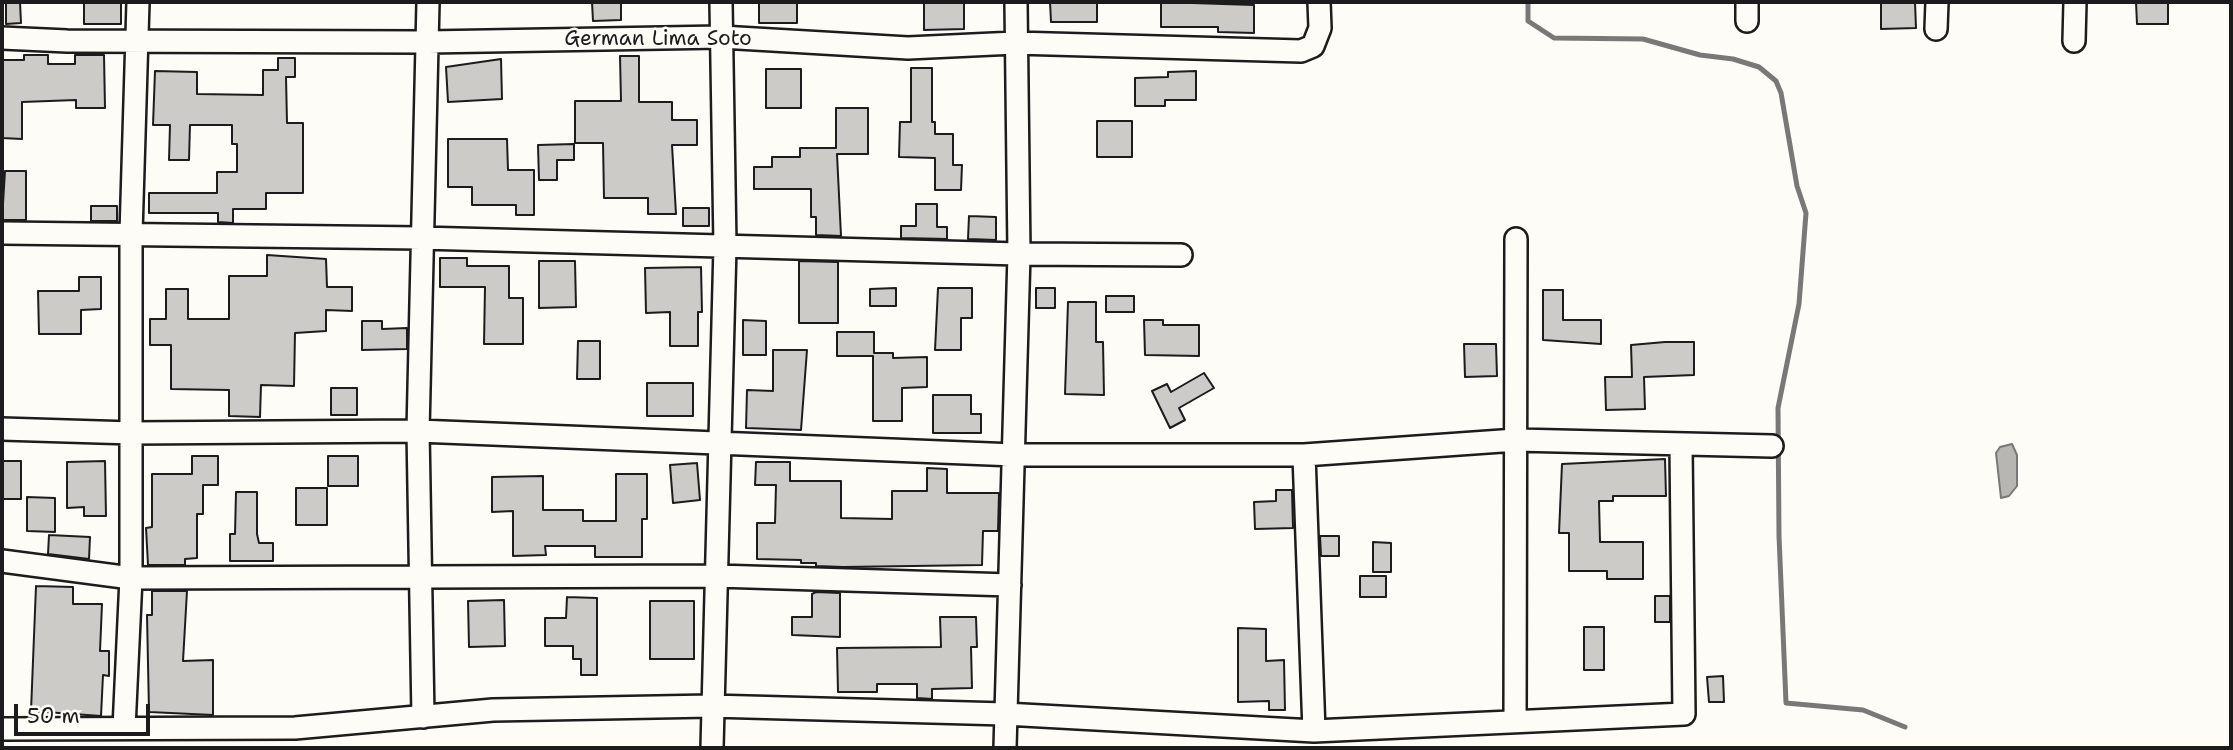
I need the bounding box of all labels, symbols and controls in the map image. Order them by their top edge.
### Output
street label: German Lima Soto [564,27,752,53]
scale bar [18,690,154,734]
text: 50 m [27,702,80,730]

